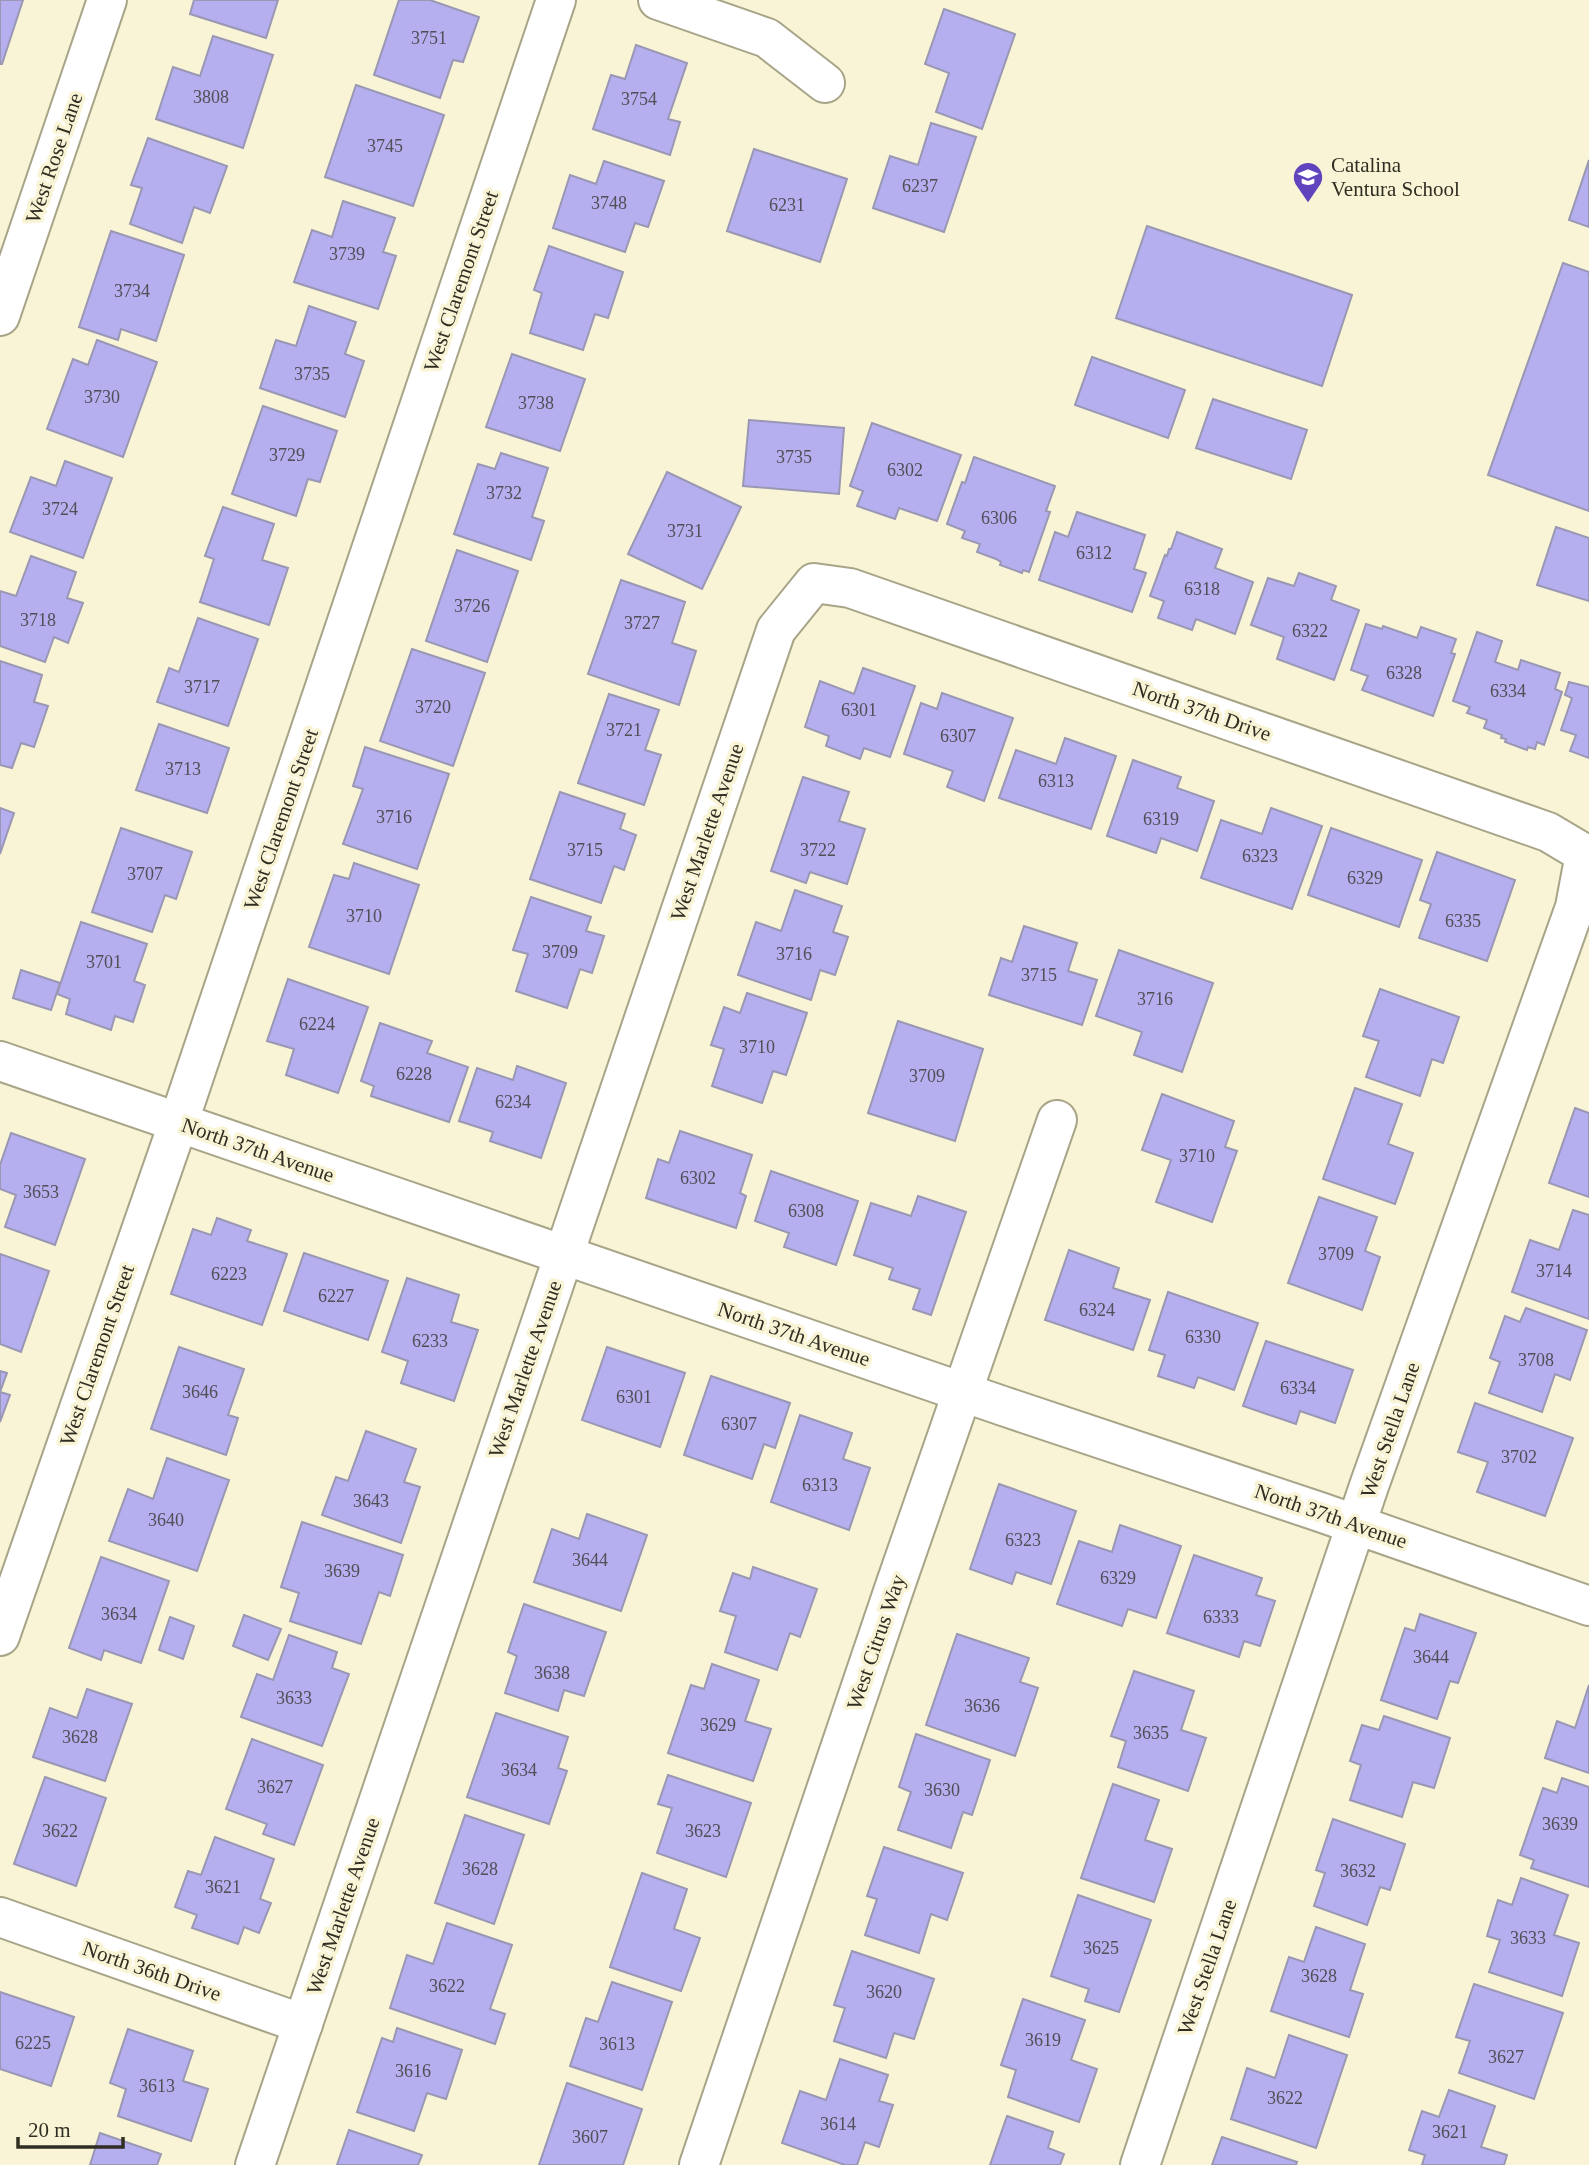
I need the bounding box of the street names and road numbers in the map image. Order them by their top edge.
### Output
street label: West Rose Lane [21,90,87,226]
street label: West Claremont Street [419,187,503,375]
street label: North 37th Drive [1130,676,1274,746]
street label: West Claremont Street [239,725,323,913]
street label: West Marlette Avenue [665,740,749,924]
street label: North 37th Avenue [179,1113,337,1187]
street label: West Claremont Street [55,1261,139,1449]
street label: West Marlette Avenue [483,1277,567,1461]
street label: North 37th Avenue [715,1297,873,1371]
street label: West Stella Lane [1356,1359,1424,1501]
street label: North 37th Avenue [1252,1479,1410,1553]
street label: West Citrus Way [842,1571,910,1713]
street label: West Marlette Avenue [301,1814,385,1998]
street label: West Stella Lane [1173,1896,1241,2038]
street label: North 36th Drive [80,1936,224,2006]

